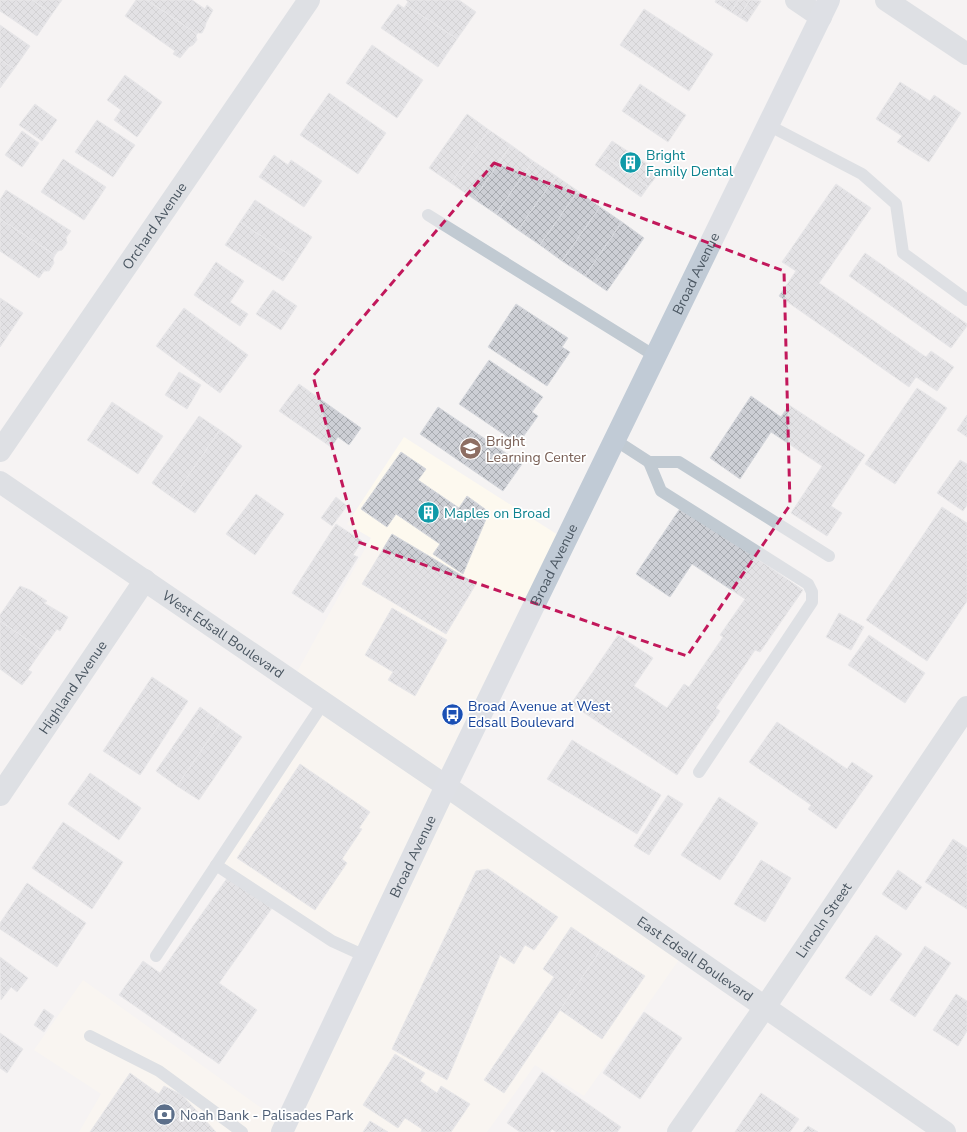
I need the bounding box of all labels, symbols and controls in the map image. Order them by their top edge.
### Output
place label: Bright Family Dental [646,146,734,181]
building icon: Bright Family Dental [617,150,643,176]
street label: Orchard Avenue [118,179,191,273]
street label: Broad Avenue [668,230,724,318]
place label: Bright Learning Center [486,432,586,467]
school or university icon: Bright Learning Center [458,436,484,462]
building icon: Maples on Broad [415,500,441,526]
place label: Maples on Broad [444,504,551,523]
street label: Broad Avenue [526,521,582,609]
street label: West Edsall Boulevard [158,586,288,683]
street label: Highland Avenue [35,637,111,738]
place label: Broad Avenue at West Edsall Boulevard [468,697,610,732]
bus stop icon: Broad Avenue at West Edsall Boulevard [439,701,465,727]
street label: Broad Avenue [385,812,441,901]
street label: Lincoln Street [792,879,856,962]
street label: East Edsall Boulevard [633,912,757,1006]
bank icon: Noah Bank - Palisades Park [151,1102,177,1128]
place label: Noah Bank - Palisades Park [180,1106,354,1125]

